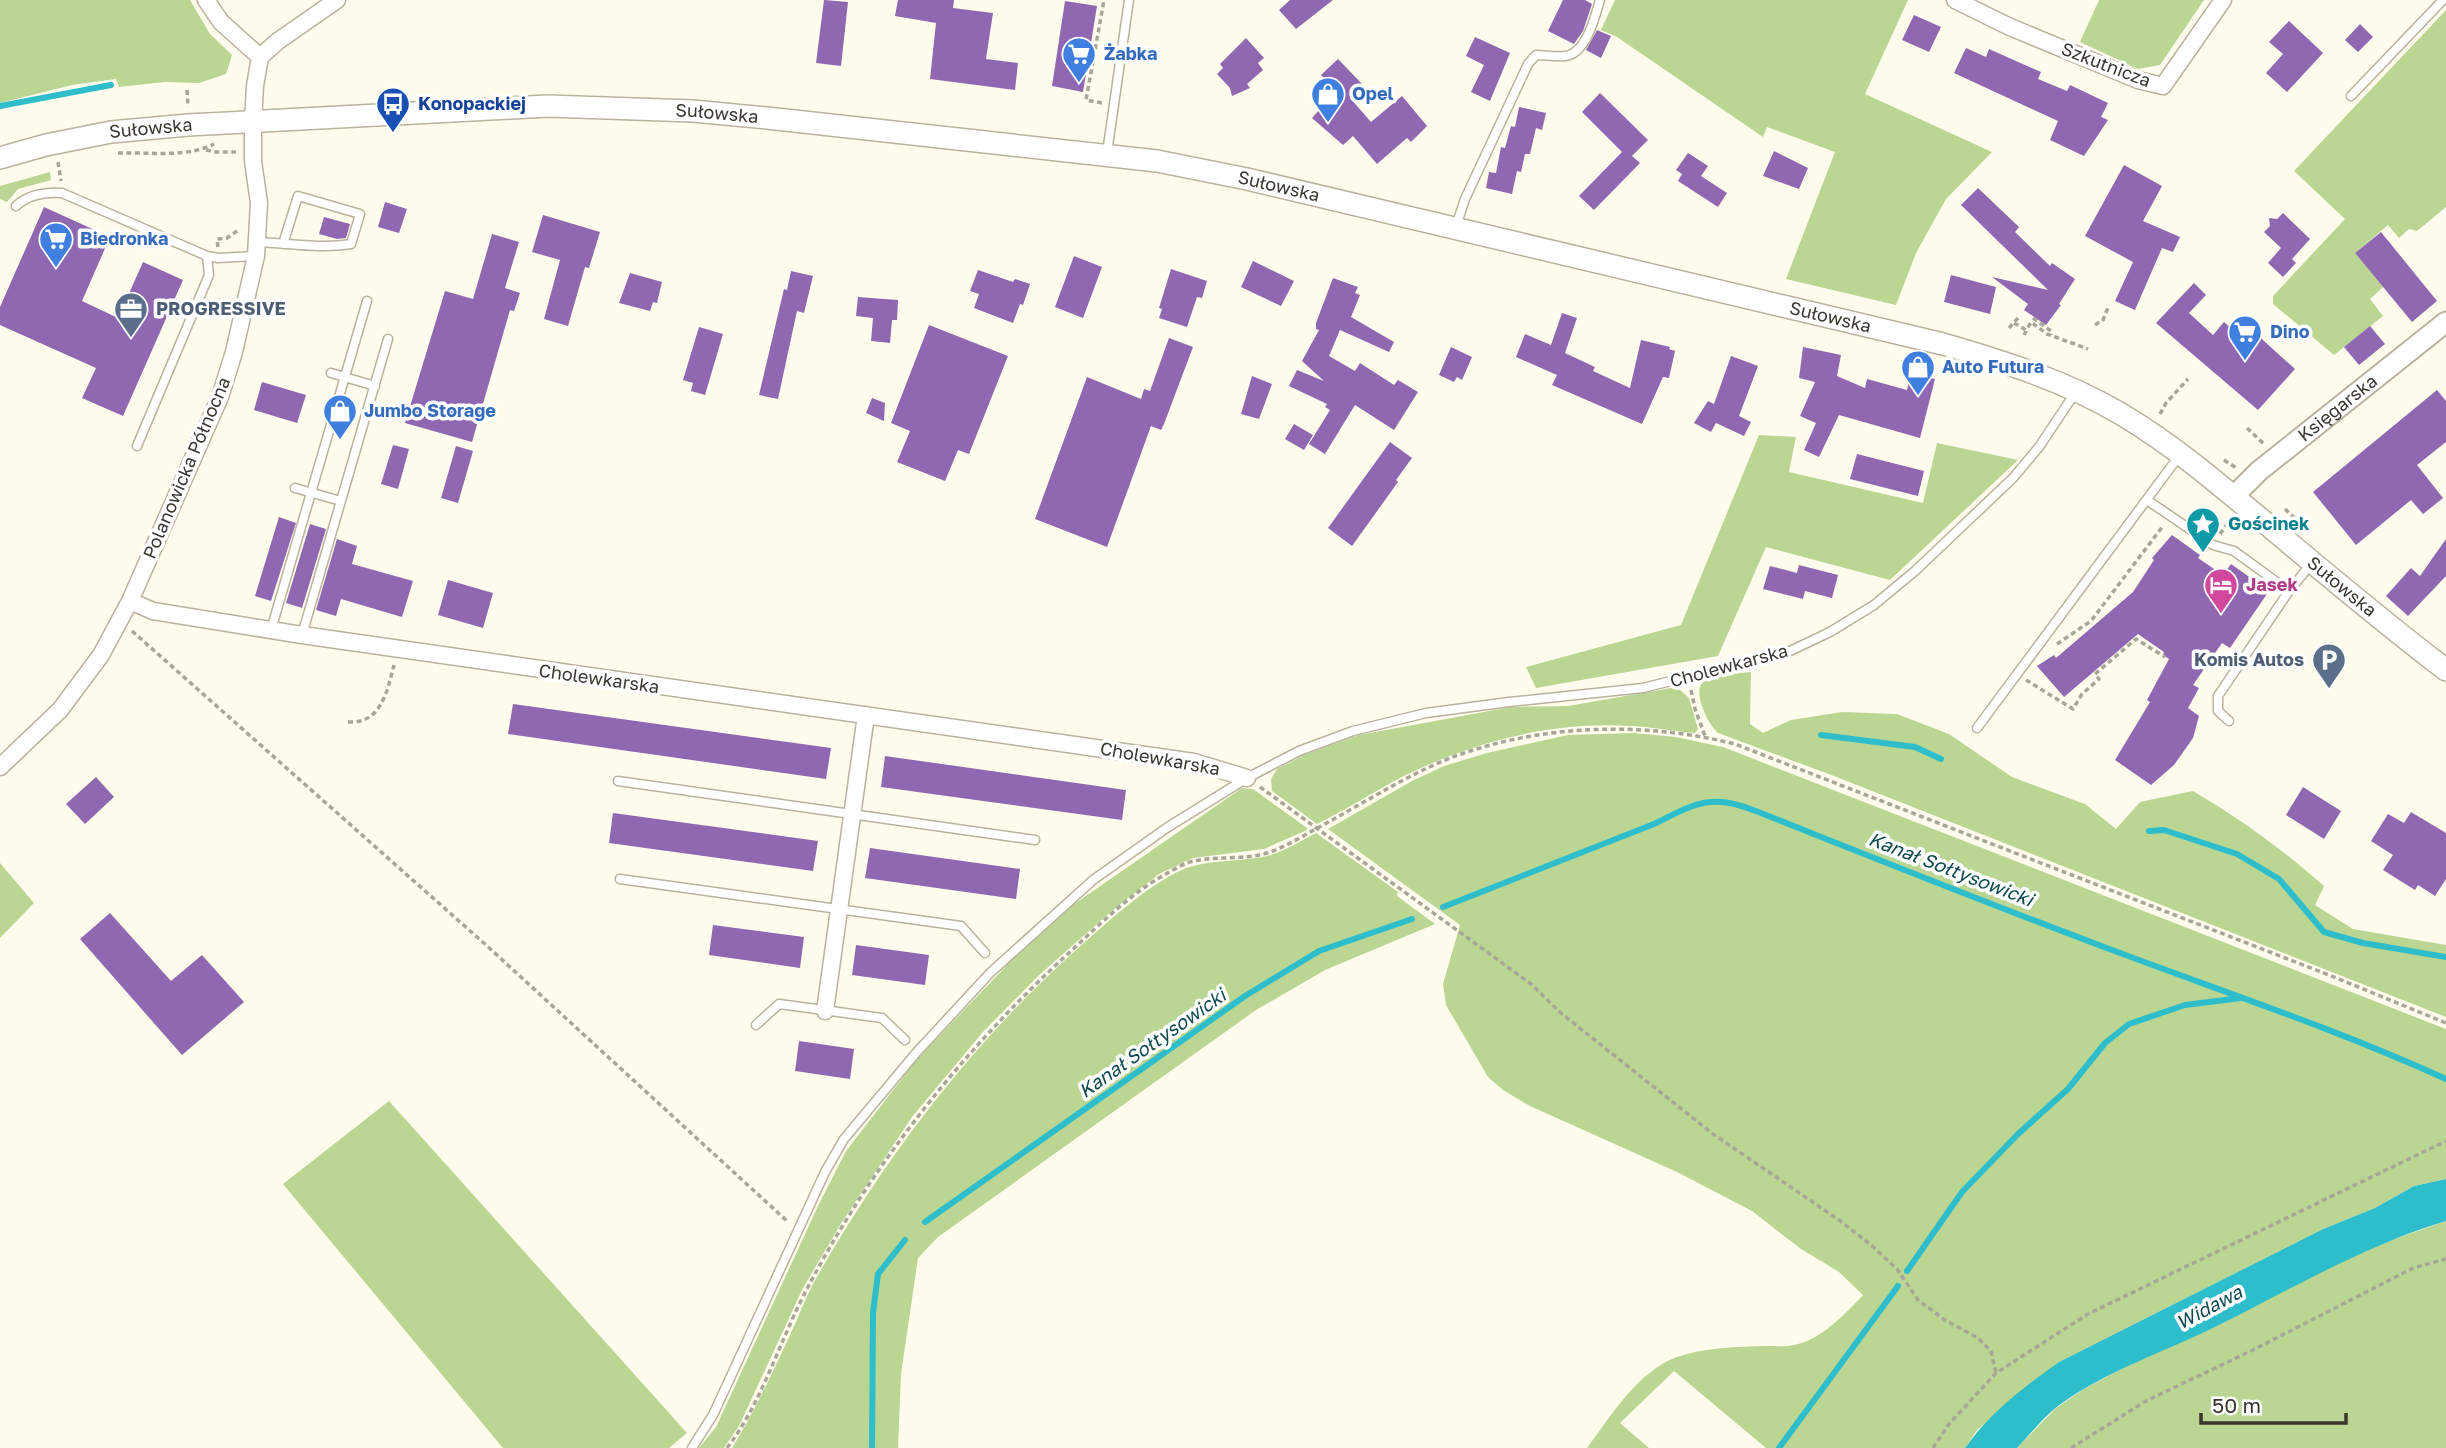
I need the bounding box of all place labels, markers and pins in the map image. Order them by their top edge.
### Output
supermarket icon: Żabka [1060,35,1098,84]
place label: Żabka [1104,42,1158,64]
shop icon: Opel [1309,75,1347,124]
place label: Opel [1352,82,1394,104]
bus stop icon: Konopackiej [374,85,412,134]
place label: Konopackiej [418,92,526,114]
supermarket icon: Biedronka [37,220,75,269]
place label: Biedronka [80,227,168,249]
office icon: PROGRESSIVE [112,290,150,339]
place label: PROGRESSIVE [156,297,286,319]
supermarket icon: Dino [2226,313,2264,362]
place label: Dino [2270,320,2310,342]
shop icon: Auto Futura [1899,348,1937,397]
place label: Auto Futura [1942,355,2044,377]
shop icon: Jumbo Storage [321,392,359,441]
place label: Jumbo Storage [364,399,496,421]
place icon: Gościnek [2184,505,2222,554]
place label: Gościnek [2228,512,2310,534]
hotel icon: Jasek [2202,566,2240,615]
place label: Jasek [2246,573,2298,595]
parking icon: Komis Autos [2310,641,2348,690]
place label: Komis Autos [2194,648,2304,670]

